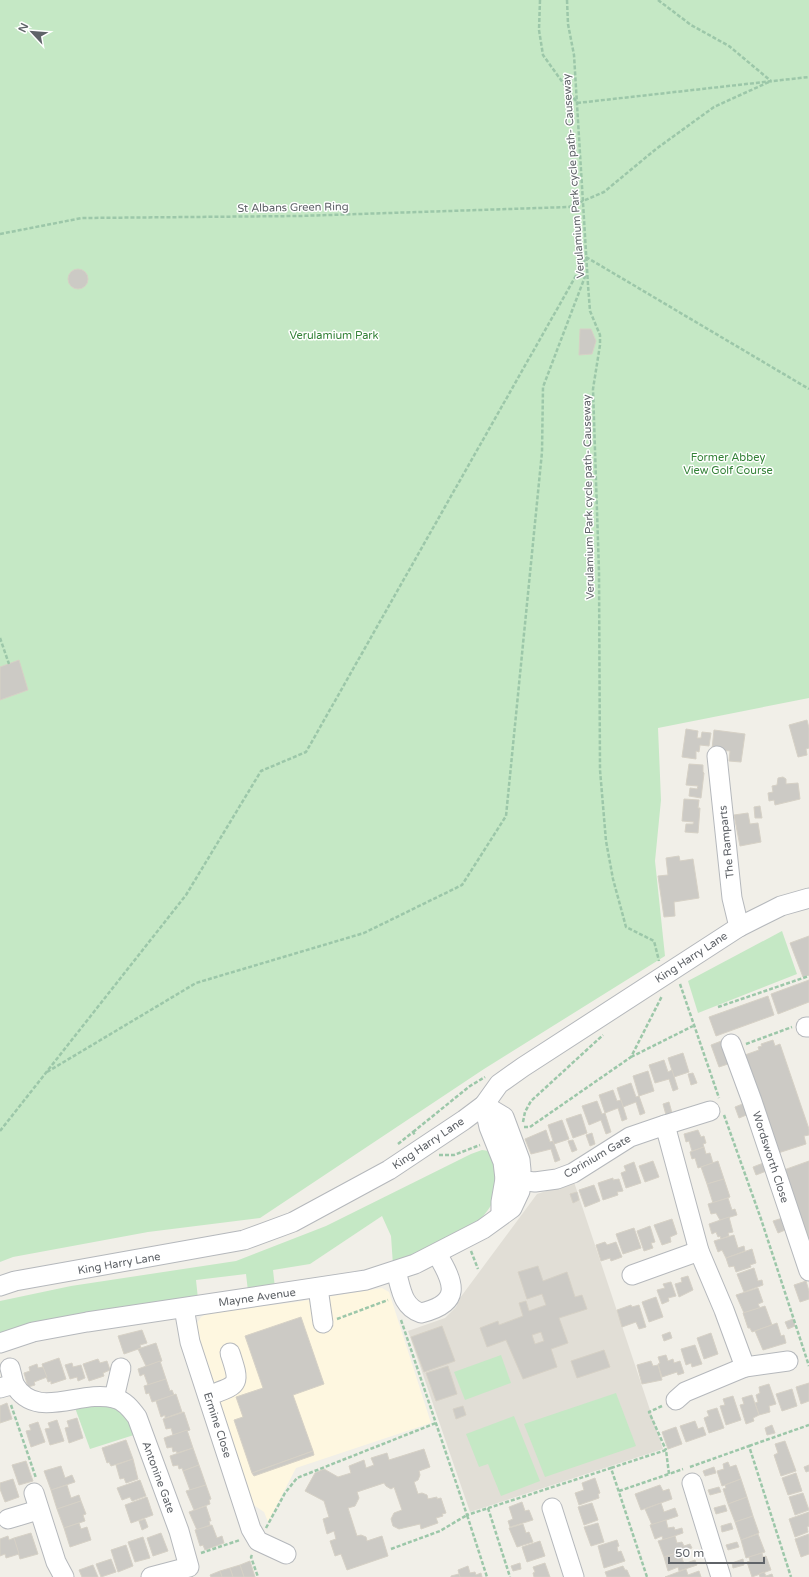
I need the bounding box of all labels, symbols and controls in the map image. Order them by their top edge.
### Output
north arrow [12,12,52,52]
text: N [16,21,31,35]
street label: Verulamium Park cycle path- Causeway [560,73,587,279]
street label: St Albans Green Ring [237,200,349,215]
park label: Verulamium Park [289,329,379,342]
street label: Verulamium Park cycle path- Causeway [580,394,597,600]
park label: Former Abbey View Golf Course [683,451,773,477]
street label: The Ramparts [716,805,737,879]
street label: King Harry Lane [653,929,730,986]
street label: Wordsworth Close [750,1110,791,1205]
street label: King Harry Lane [390,1115,467,1172]
street label: Corinium Gate [562,1132,633,1181]
street label: King Harry Lane [77,1250,161,1277]
street label: Mayne Avenue [218,1286,296,1309]
street label: Ermine Close [201,1391,234,1460]
street label: Antonine Gate [140,1439,178,1515]
scale bar [669,1539,764,1565]
text: 50 m [675,1546,704,1560]

